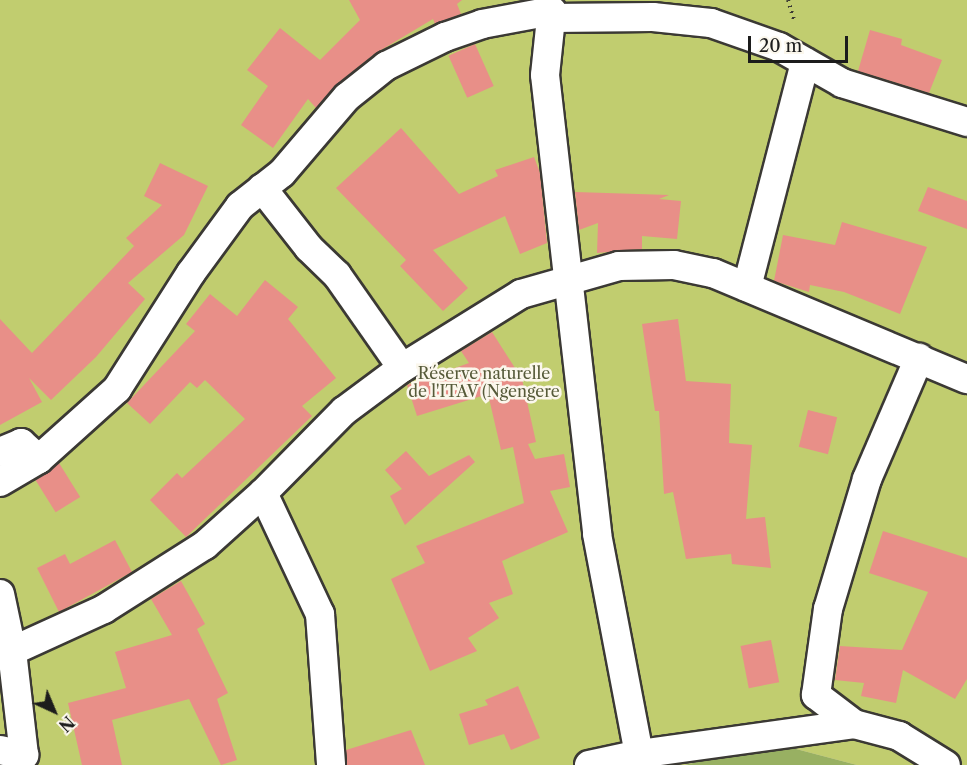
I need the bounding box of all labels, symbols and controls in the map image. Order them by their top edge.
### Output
scale bar [751,24,852,62]
text: 20 m [759,35,802,57]
park label: Réserve naturelle de l'ITAV (Ngengere [408,363,560,401]
north arrow [24,681,84,741]
text: N [55,712,78,736]

